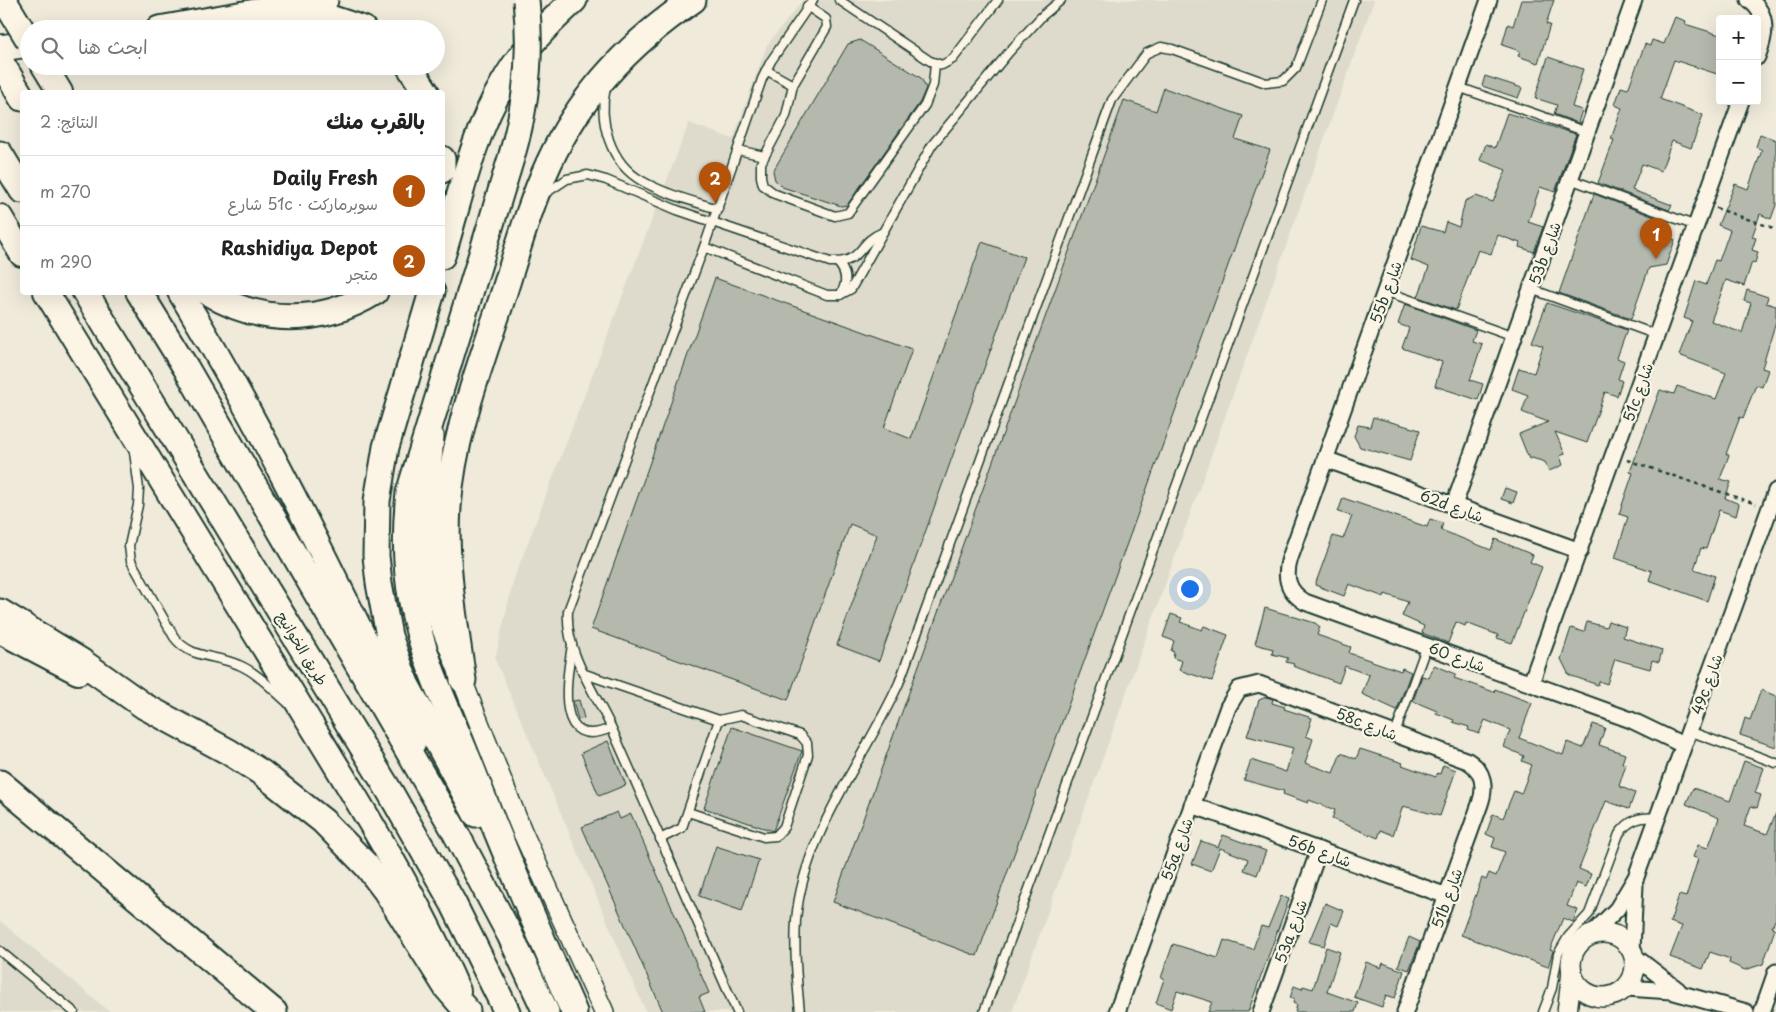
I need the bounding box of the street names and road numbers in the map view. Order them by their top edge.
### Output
street label: 53b شارع [1522,218,1566,288]
street label: 55b شارع [1363,257,1407,327]
street label: 51c شارع [1616,359,1658,425]
street label: 62d شارع [1417,483,1487,527]
street label: طريق الخوانيج [272,607,334,689]
street label: شارع 60 [1425,635,1489,677]
street label: 49c شارع [1684,650,1728,718]
street label: 58c شارع [1333,701,1401,745]
street label: 55a شارع [1154,815,1198,883]
street label: 56b شارع [1285,828,1355,872]
street label: 51b شارع [1425,865,1467,931]
street label: 53a شارع [1268,896,1312,966]

